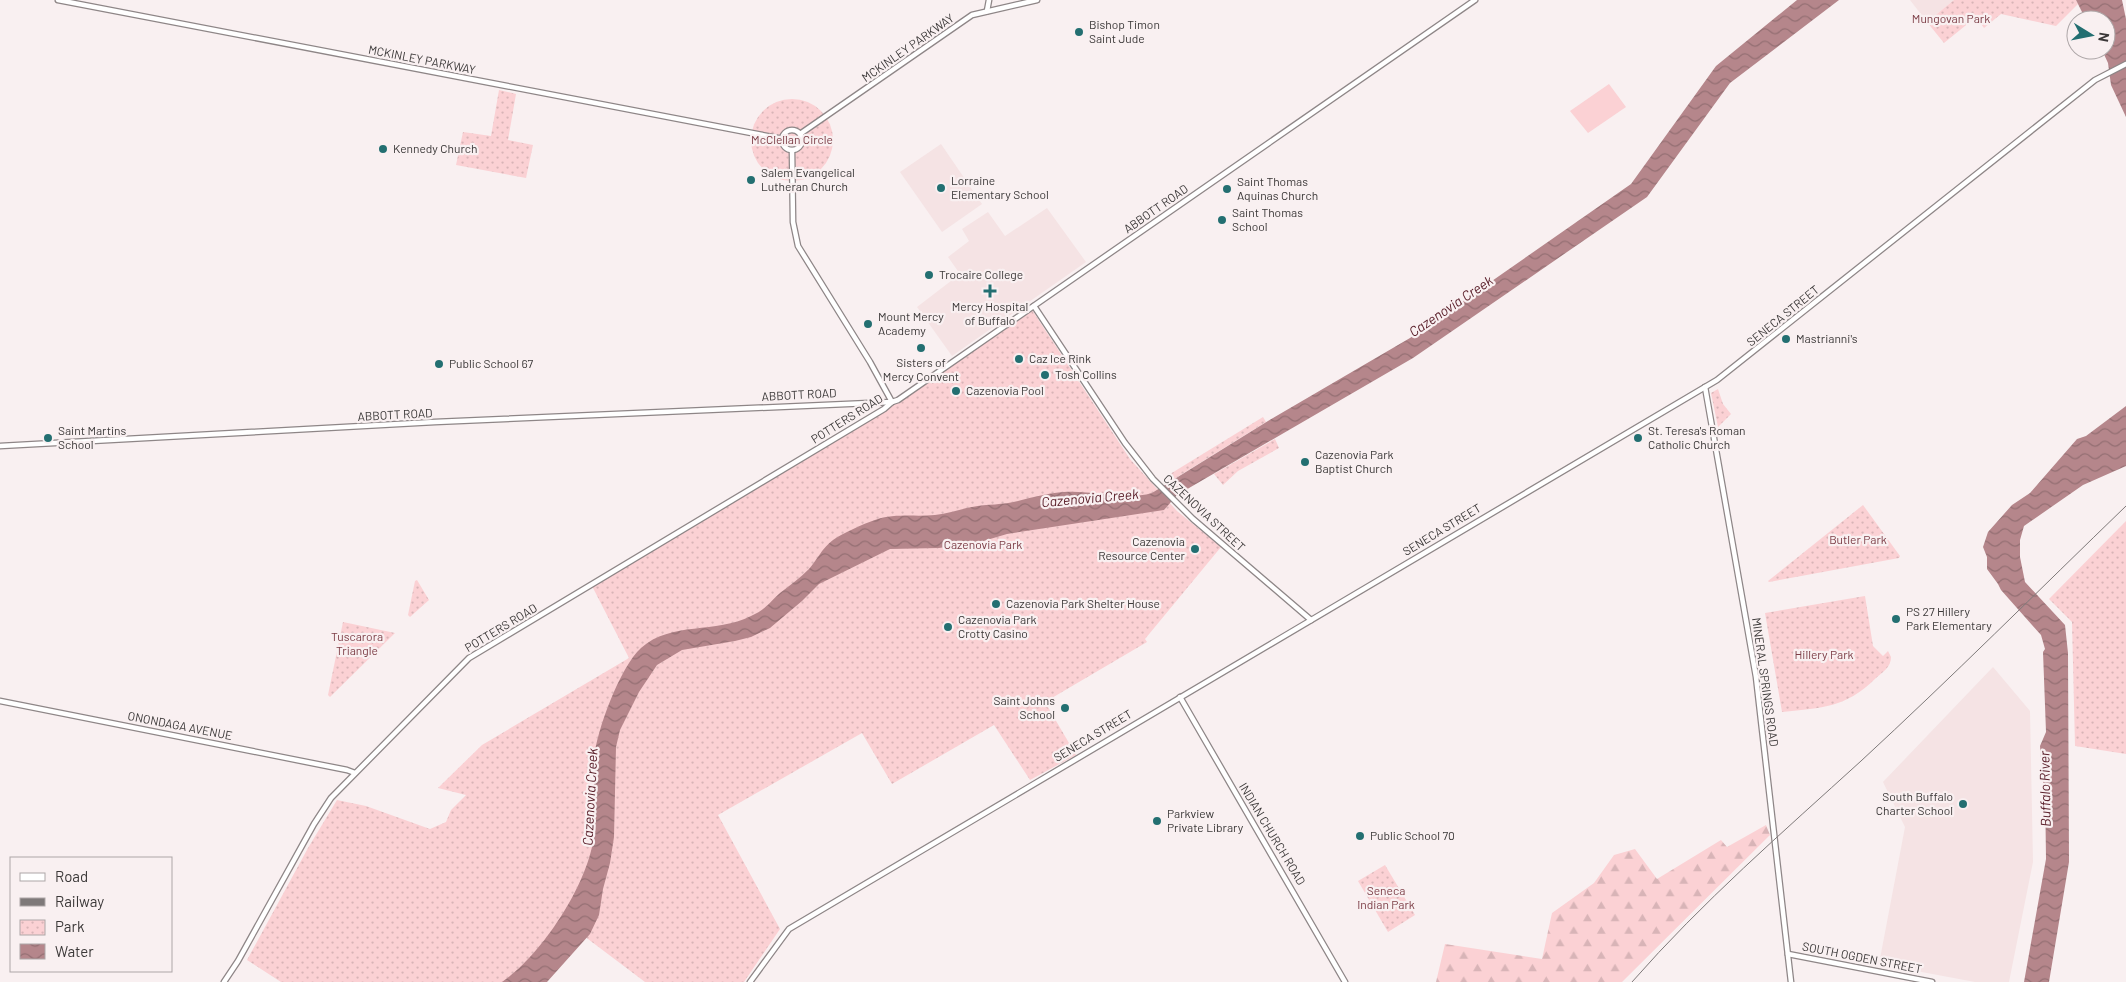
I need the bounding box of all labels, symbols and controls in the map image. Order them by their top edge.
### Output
street label: MCKINLEY PARKWAY [859,10,956,84]
north arrow [2066,10,2116,60]
park label: Mungovan Park [1912,11,1990,25]
place label: Bishop Timon Saint Jude [1089,17,1160,45]
marker: Bishop Timon Saint Jude [1073,26,1085,38]
text: N [2095,31,2113,43]
street label: MCKINLEY PARKWAY [367,42,477,76]
park label: McClellan Circle [751,132,833,146]
place label: Kennedy Church [393,141,477,155]
marker: Kennedy Church [377,143,389,155]
place label: Salem Evangelical Lutheran Church [761,165,855,193]
place label: Lorraine Elementary School [951,173,1049,201]
marker: Salem Evangelical Lutheran Church [745,174,757,186]
place label: Saint Thomas Aquinas Church [1237,174,1318,202]
street label: ABBOTT ROAD [1121,181,1190,235]
marker: Lorraine Elementary School [935,182,947,194]
marker: Saint Thomas Aquinas Church [1221,183,1233,195]
place label: Saint Thomas School [1232,205,1303,233]
marker: Saint Thomas School [1216,214,1228,226]
place label: Trocaire College [939,267,1023,281]
marker: Trocaire College [923,269,935,281]
water label: Cazenovia Creek [1406,271,1496,340]
street label: SENECA STREET [1743,282,1821,349]
marker: Mercy Hospital of Buffalo [983,284,997,298]
place label: Mercy Hospital of Buffalo [952,299,1028,327]
place label: Mount Mercy Academy [878,309,944,337]
marker: Mount Mercy Academy [862,318,874,330]
place label: Mastrianni's [1796,331,1858,345]
marker: Mastrianni's [1780,333,1792,345]
marker: Sisters of Mercy Convent [915,342,927,354]
place label: Caz Ice Rink [1029,351,1091,365]
marker: Caz Ice Rink [1013,353,1025,365]
place label: Sisters of Mercy Convent [883,355,959,383]
place label: Public School 67 [449,356,534,370]
marker: Public School 67 [433,358,445,370]
place label: Tosh Collins [1055,367,1117,381]
marker: Tosh Collins [1039,369,1051,381]
place label: Cazenovia Pool [966,383,1044,397]
street label: ABBOTT ROAD [761,385,837,403]
marker: Cazenovia Pool [950,385,962,397]
street label: POTTERS ROAD [808,391,885,446]
street label: ABBOTT ROAD [357,405,433,423]
place label: Saint Martins School [58,423,127,451]
place label: St. Teresa's Roman Catholic Church [1648,423,1745,451]
marker: Saint Martins School [42,432,54,444]
marker: St. Teresa's Roman Catholic Church [1632,432,1644,444]
place label: Cazenovia Park Baptist Church [1315,447,1394,475]
marker: Cazenovia Park Baptist Church [1299,456,1311,468]
street label: CAZENOVIA STREET [1161,471,1248,554]
water label: Cazenovia Creek [1041,485,1140,510]
street label: SENECA STREET [1400,500,1483,558]
park label: Butler Park [1829,532,1887,546]
place label: Cazenovia Resource Center [1098,534,1186,562]
park label: Cazenovia Park [944,537,1022,551]
marker: Cazenovia Resource Center [1189,543,1201,555]
place label: Cazenovia Park Shelter House [1006,596,1160,610]
marker: Cazenovia Park Shelter House [990,598,1002,610]
street label: POTTERS ROAD [462,600,539,654]
place label: PS 27 Hillery Park Elementary [1906,604,1992,632]
place label: Cazenovia Park Crotty Casino [958,612,1037,640]
marker: PS 27 Hillery Park Elementary [1890,613,1902,625]
street label: MINERAL SPRINGS ROAD [1750,616,1782,747]
marker: Cazenovia Park Crotty Casino [942,621,954,633]
park label: Tuscarora Triangle [331,629,383,657]
park label: Hillery Park [1794,647,1854,661]
place label: Saint Johns School [993,693,1055,721]
marker: Saint Johns School [1059,702,1071,714]
street label: SENECA STREET [1051,706,1134,764]
street label: ONONDAGA AVENUE [127,708,234,742]
water label: Cazenovia Creek [578,748,601,846]
water label: Buffalo River [2035,750,2054,827]
street label: INDIAN CHURCH ROAD [1237,780,1309,887]
place label: South Buffalo Charter School [1876,789,1953,817]
marker: South Buffalo Charter School [1957,798,1969,810]
place label: Parkview Private Library [1167,806,1244,834]
marker: Parkview Private Library [1151,815,1163,827]
place label: Public School 70 [1370,828,1455,842]
marker: Public School 70 [1354,830,1366,842]
legend [10,857,172,972]
text: Road [55,867,88,885]
park label: Seneca Indian Park [1357,883,1415,911]
text: Railway [55,892,104,910]
text: Park [55,917,85,935]
street label: SOUTH OGDEN STREET [1801,939,1923,976]
text: Water [55,942,94,960]

